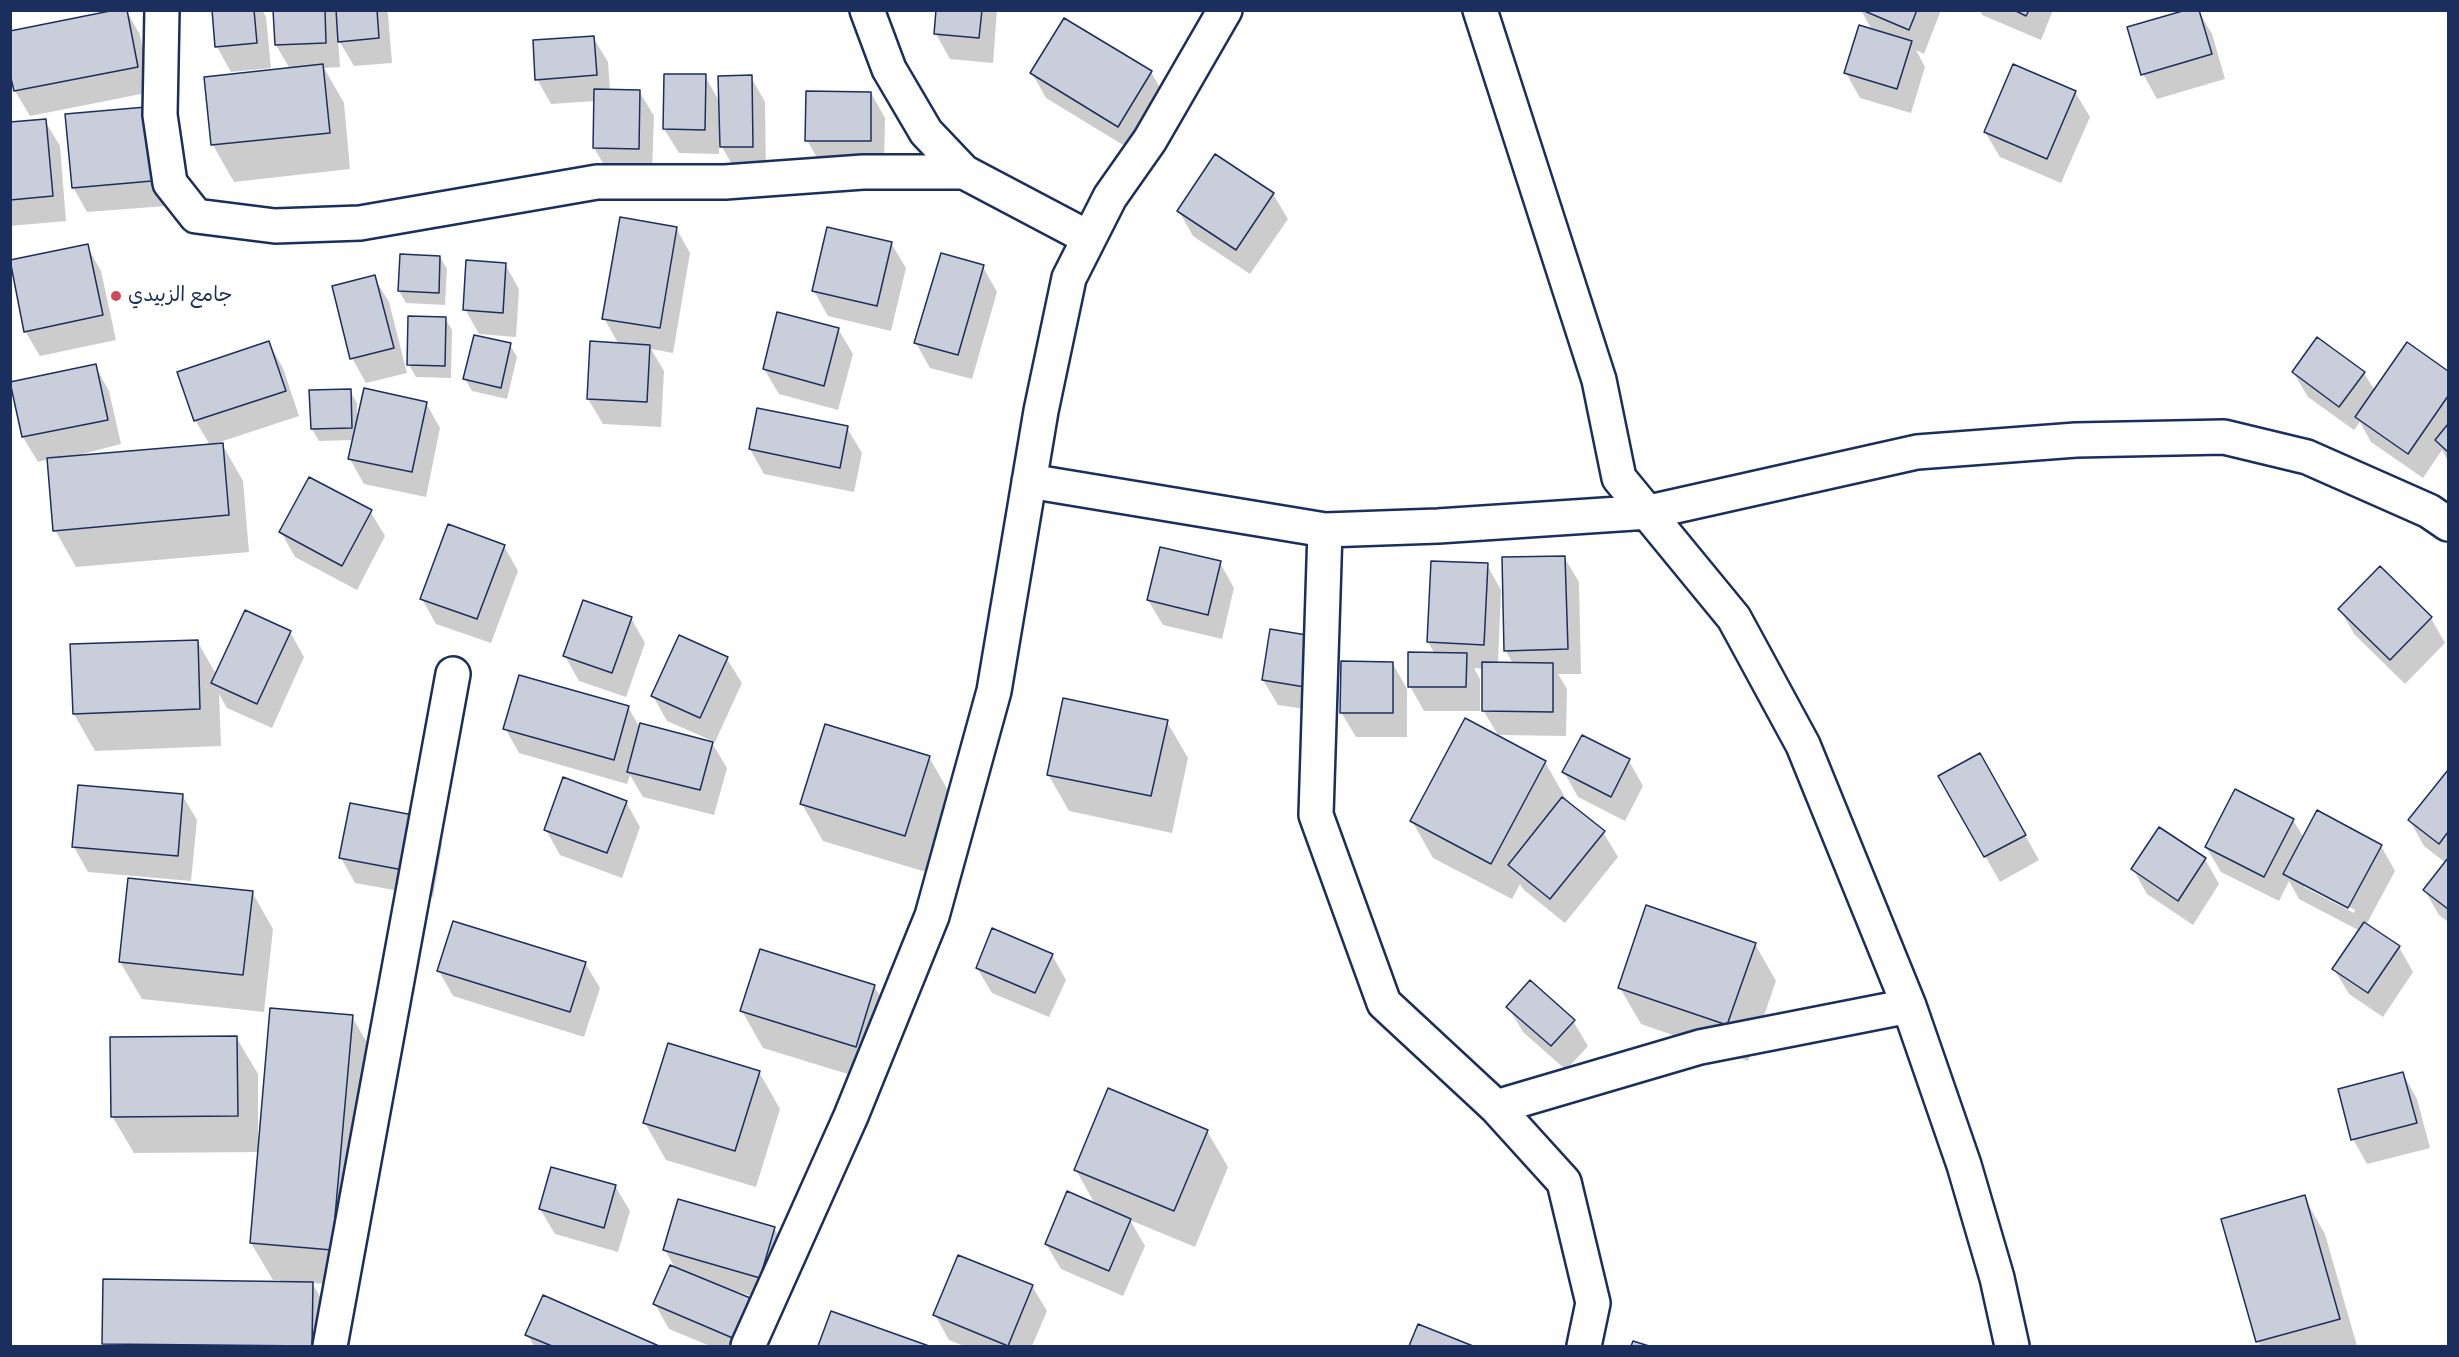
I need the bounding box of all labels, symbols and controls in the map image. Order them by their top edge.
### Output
place label: جامع الزبيدي [128,284,232,308]
marker: جامع الزبيدي [109,289,123,303]

